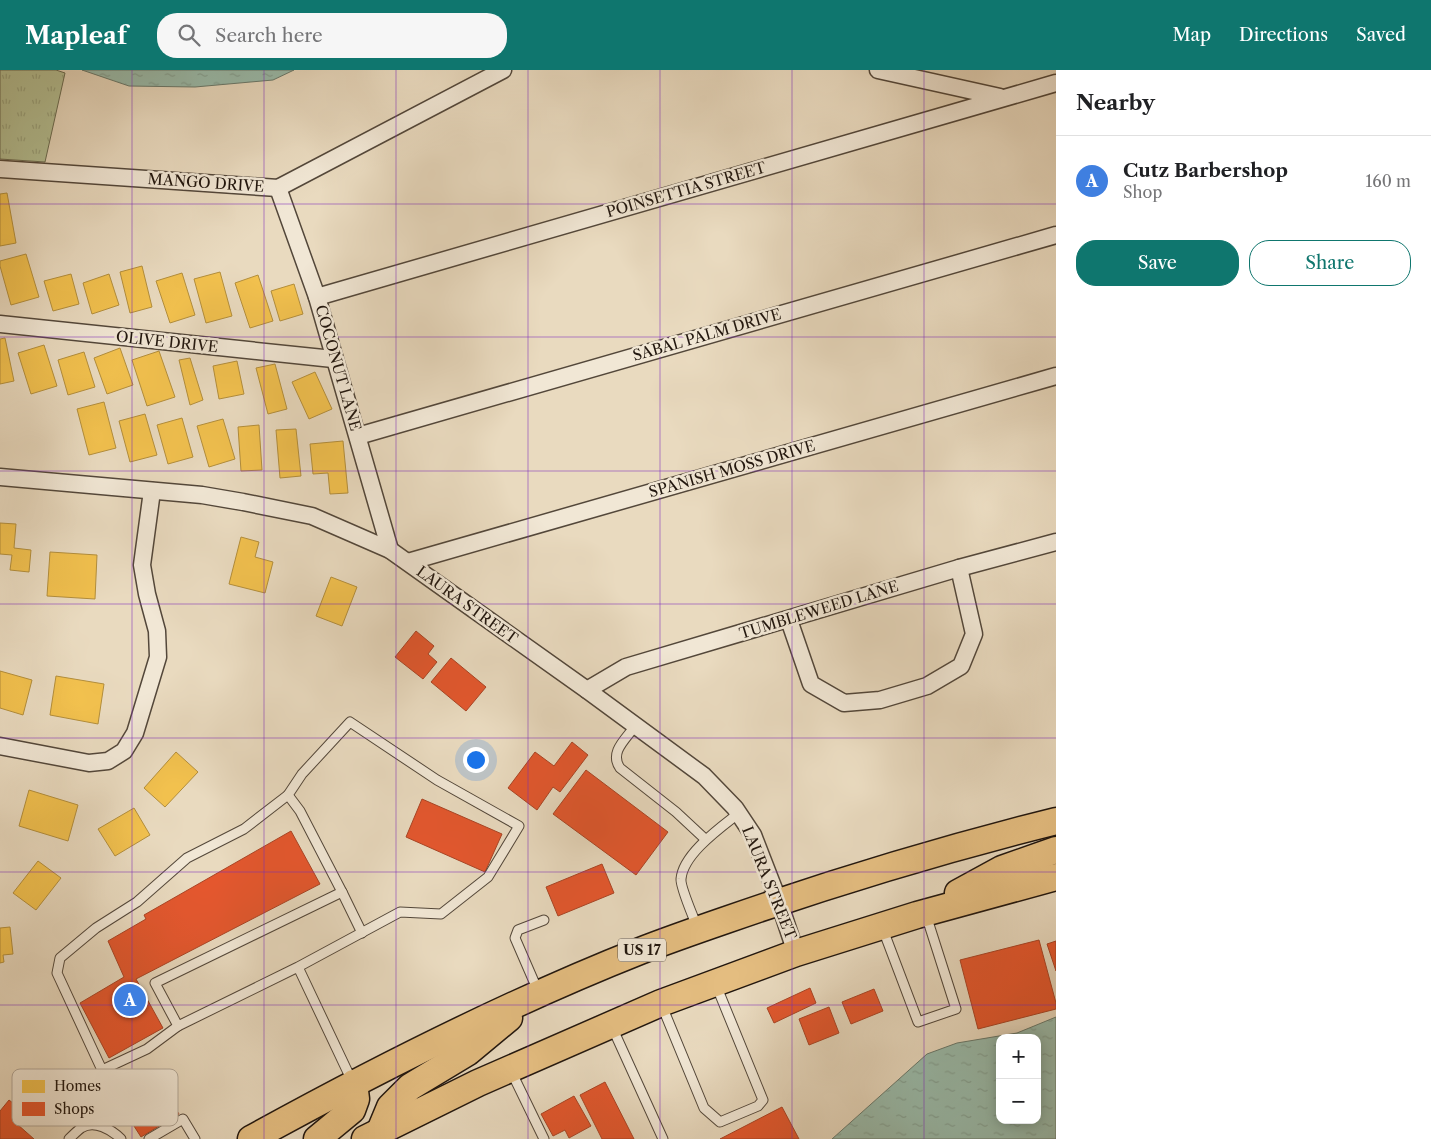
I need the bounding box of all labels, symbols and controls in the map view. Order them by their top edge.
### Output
search box [157,13,507,58]
text: Mapleaf [25,21,127,50]
icon: search [175,21,203,49]
text: Search here [215,24,323,47]
text: Map [1172,24,1211,46]
text: Directions [1239,24,1328,46]
text: Saved [1356,24,1406,46]
text: Nearby [1076,90,1155,115]
street label: POINSETTIA STREET [604,157,769,221]
text: Cutz Barbershop [1123,159,1288,182]
street label: MANGO DRIVE [147,169,265,196]
text: A [1086,171,1098,191]
text: 160 m [1366,171,1411,191]
text: Shop [1123,182,1162,202]
button: Save [1076,240,1239,286]
button: Share [1249,240,1411,286]
street label: COCONUT LANE [311,303,366,433]
street label: SABAL PALM DRIVE [630,304,783,365]
street label: OLIVE DRIVE [115,327,219,356]
street label: SPANISH MOSS DRIVE [646,436,817,501]
street label: LAURA STREET [413,561,522,648]
street label: TUMBLEWEED LANE [737,576,901,643]
your location [463,747,489,773]
street label: LAURA STREET [738,823,801,943]
road number: US 17 [618,938,666,962]
pin: A [114,981,146,1019]
map controls [996,1034,1041,1124]
button: + [996,1034,1041,1079]
legend [12,1069,178,1126]
text: Homes [54,1077,101,1095]
button: − [996,1079,1041,1124]
text: Shops [54,1100,94,1118]

